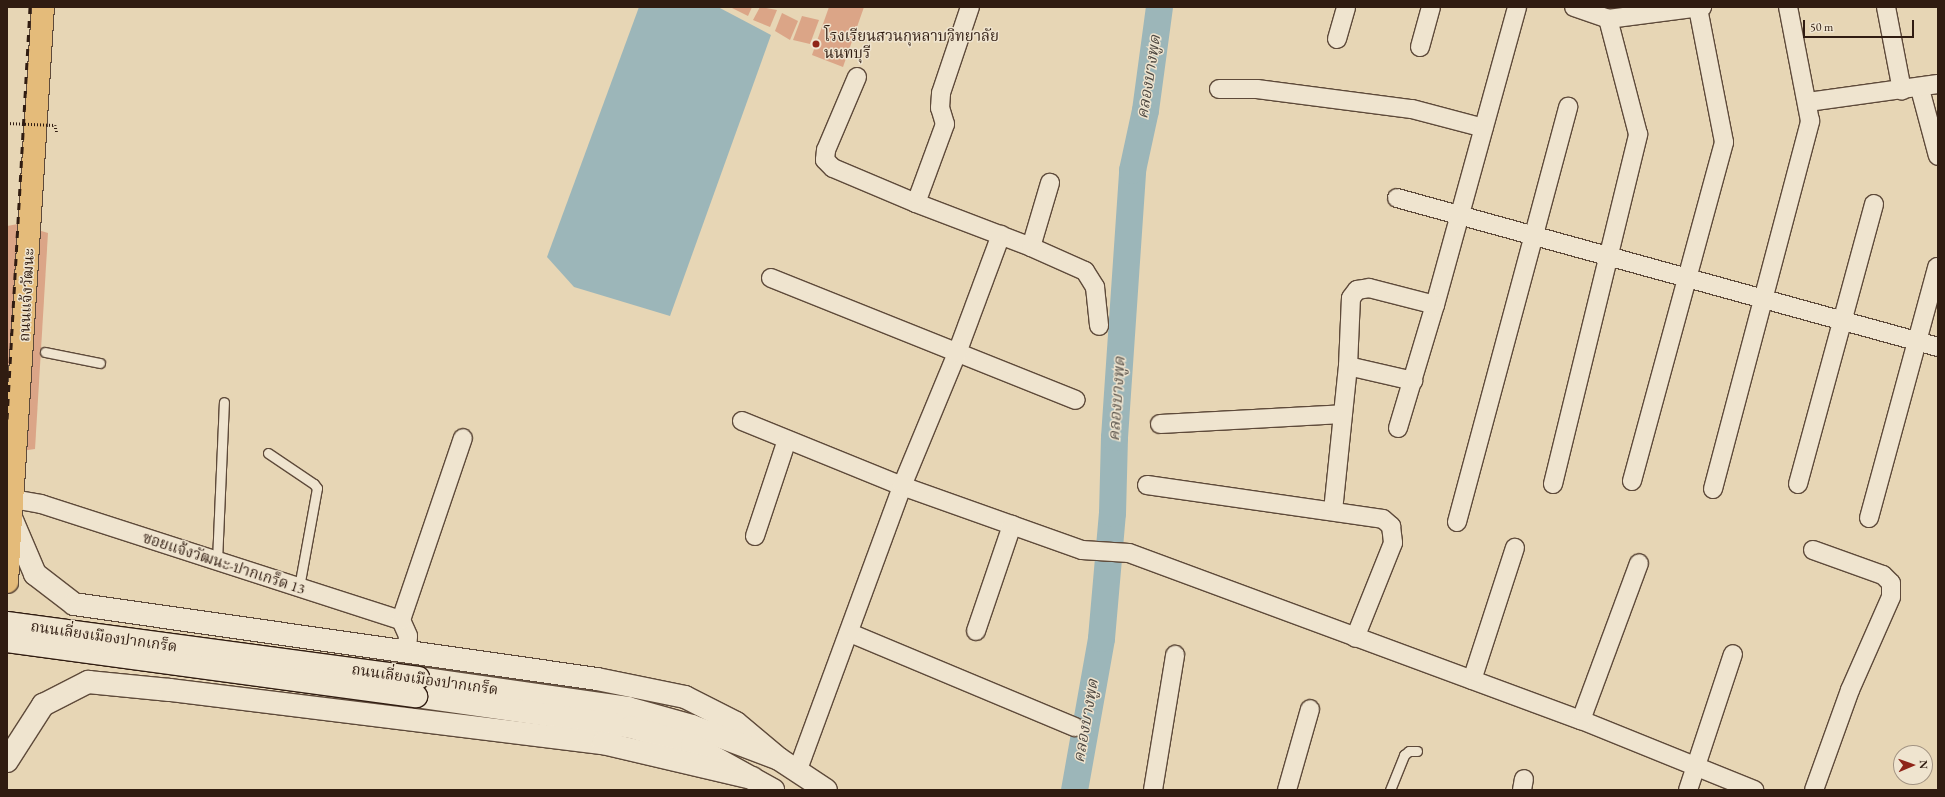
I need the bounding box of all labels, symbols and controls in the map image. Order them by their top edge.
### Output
scale bar [1805,12,1916,38]
text: 50 m [1810,19,1833,35]
place label: โรงเรียนสวนกุหลาบวิทยาลัย นนทบุรี [824,26,999,61]
water label: คลองบางพูด [1133,34,1165,120]
marker: โรงเรียนสวนกุหลาบวิทยาลัย นนทบุรี [811,39,821,49]
street label: ถนนแจ้งวัฒนะ [15,248,37,342]
water label: คลองบางพูด [1104,356,1130,442]
street label: ซอยแจ้งวัฒนะ-ปากเกร็ด 13 [140,528,308,598]
street label: ถนนเลี่ยงเมืองปากเกร็ด [29,617,179,655]
street label: ถนนเลี่ยงเมืองปากเกร็ด [350,660,500,698]
water label: คลองบางพูด [1069,678,1103,764]
north arrow [1893,745,1933,785]
text: N [1917,760,1931,769]

